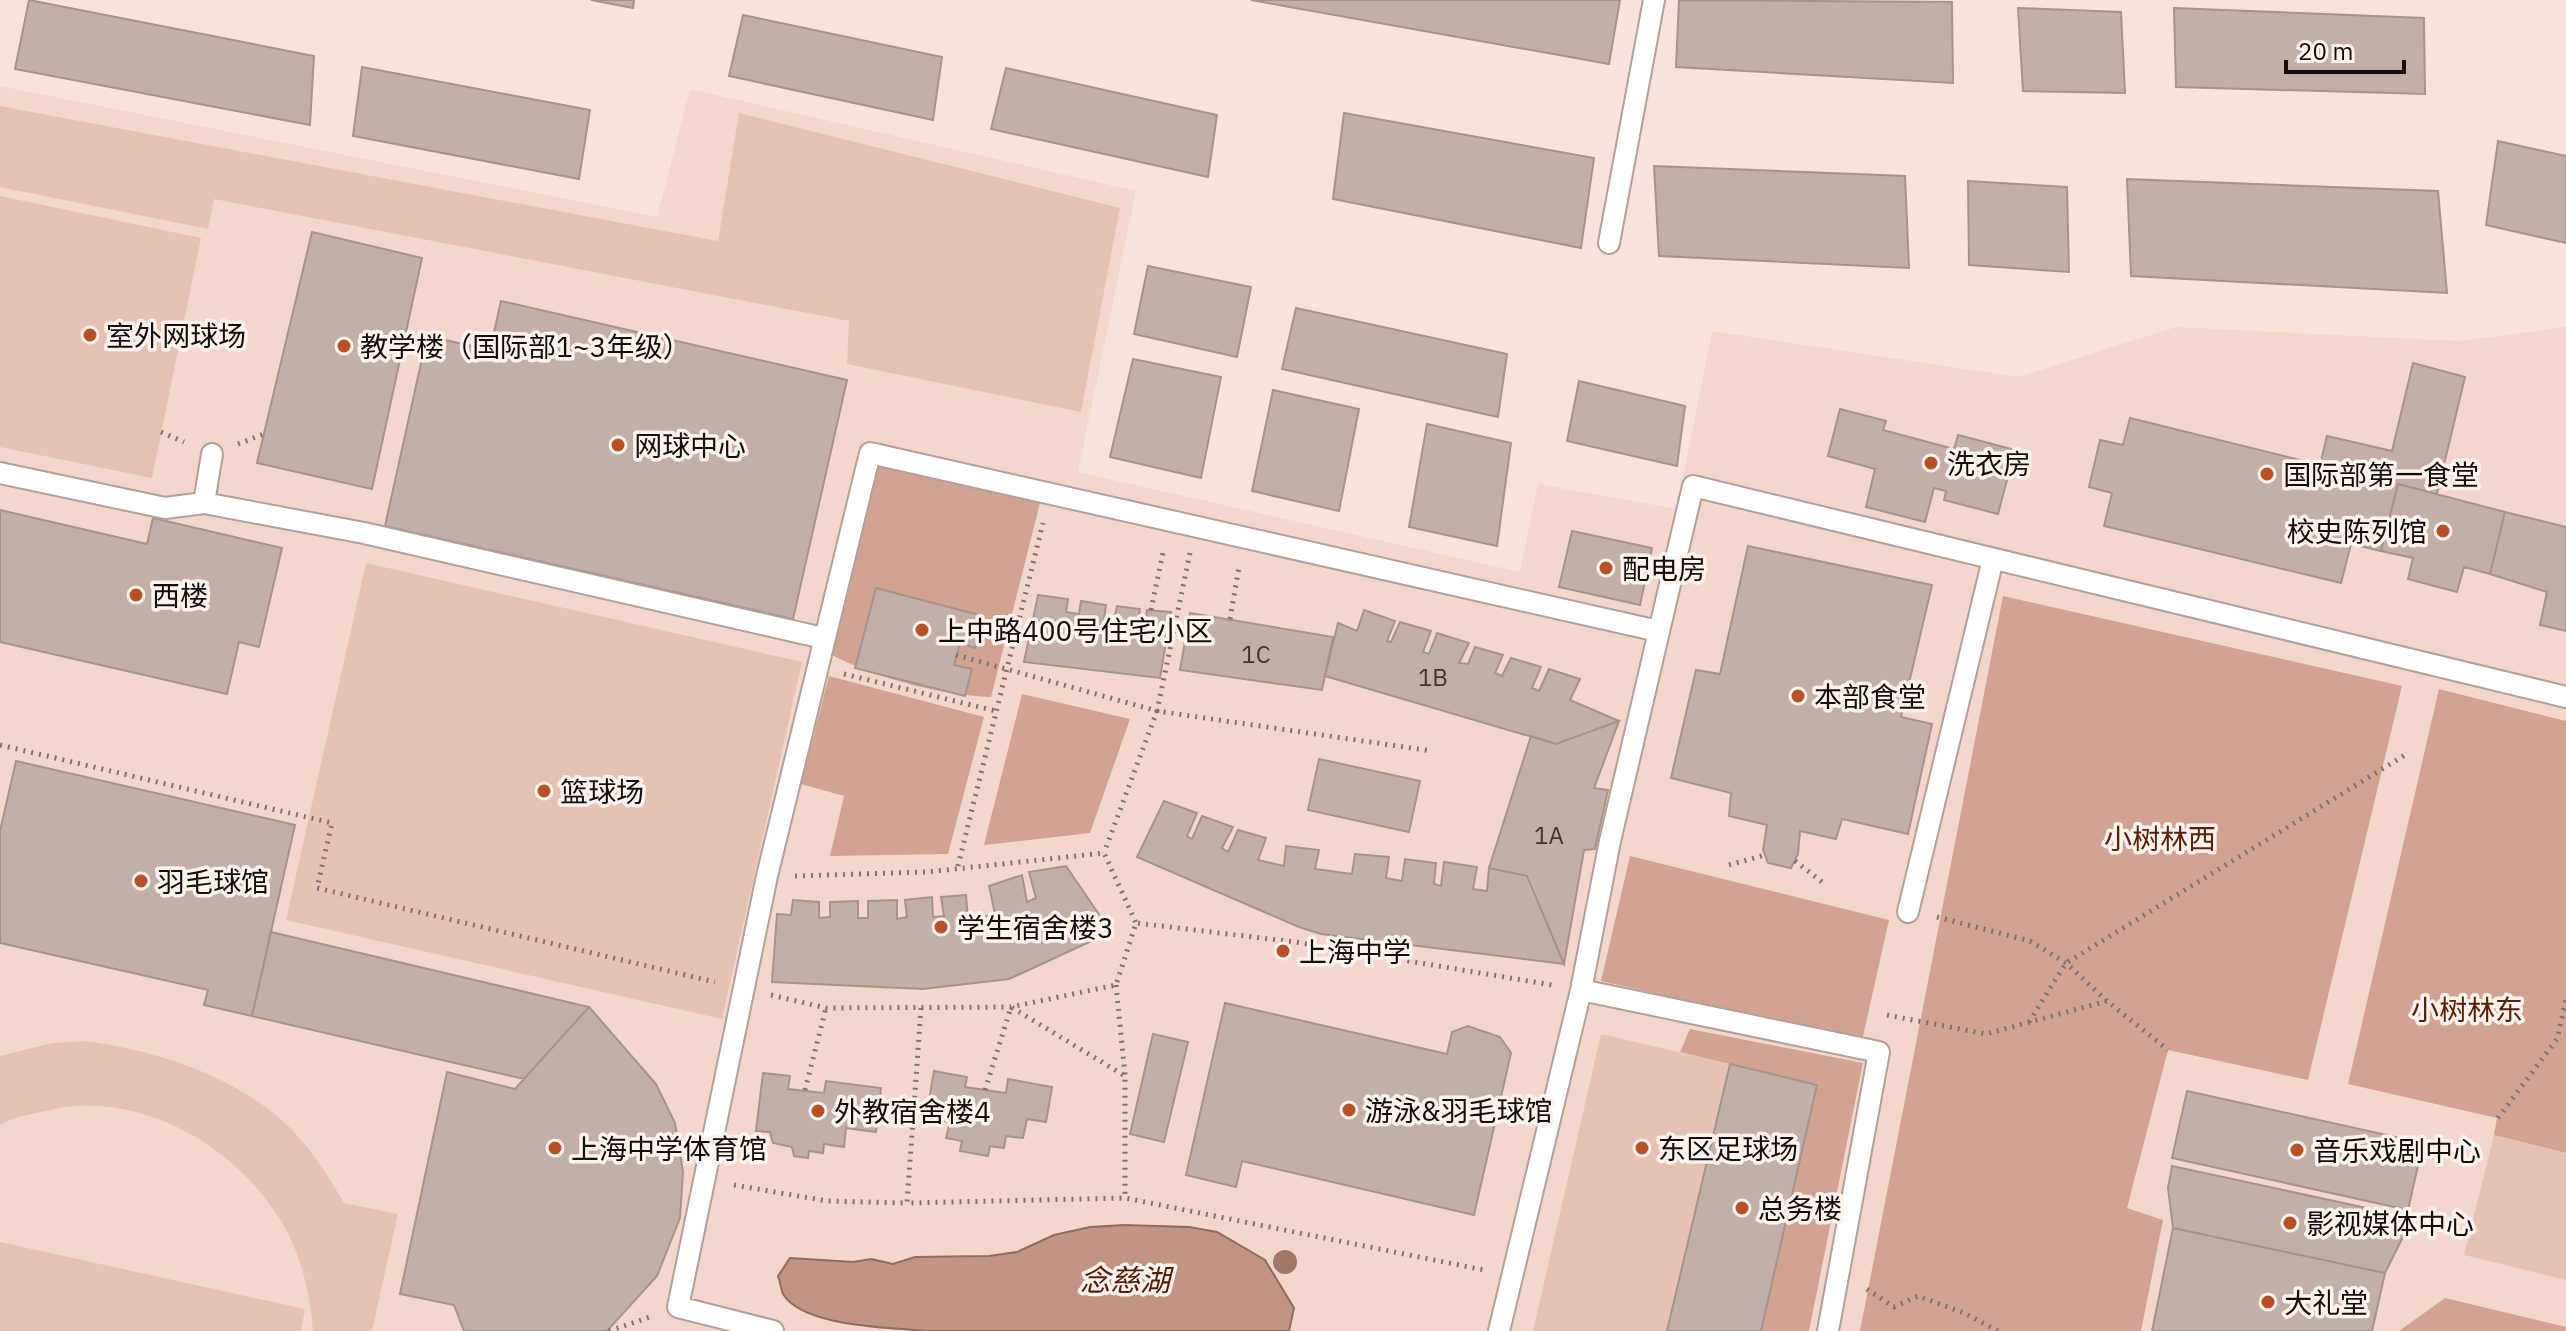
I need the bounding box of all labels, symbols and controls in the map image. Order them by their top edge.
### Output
scale bar [2286,24,2404,74]
text: 20 m [2298,35,2353,67]
place label: 室外网球场 [106,317,246,354]
marker: 室外网球场 [81,326,99,344]
place label: 教学楼（国际部1~3年级） [360,328,690,365]
marker: 教学楼（国际部1~3年级） [335,337,353,355]
place label: 网球中心 [634,427,746,464]
marker: 网球中心 [609,436,627,454]
place label: 洗衣房 [1947,445,2031,482]
marker: 洗衣房 [1922,454,1940,472]
place label: 国际部第一食堂 [2283,456,2479,493]
marker: 国际部第一食堂 [2258,465,2276,483]
place label: 校史陈列馆 [2287,513,2427,550]
marker: 校史陈列馆 [2434,522,2452,540]
place label: 配电房 [1622,550,1706,587]
marker: 配电房 [1597,559,1615,577]
place label: 西楼 [152,577,208,614]
marker: 西楼 [127,586,145,604]
place label: 上中路400号住宅小区 [938,612,1212,649]
marker: 上中路400号住宅小区 [913,621,931,639]
house number: 1C [1241,638,1271,670]
house number: 1B [1418,661,1448,693]
place label: 本部食堂 [1814,678,1926,715]
marker: 本部食堂 [1789,687,1807,705]
place label: 篮球场 [560,773,644,810]
marker: 篮球场 [535,782,553,800]
house number: 1A [1534,819,1564,851]
park label: 小树林西 [2104,820,2216,857]
place label: 羽毛球馆 [157,863,269,900]
marker: 羽毛球馆 [132,872,150,890]
place label: 学生宿舍楼3 [957,909,1114,946]
marker: 学生宿舍楼3 [932,918,950,936]
place label: 上海中学 [1299,933,1411,970]
marker: 上海中学 [1274,942,1292,960]
park label: 小树林东 [2411,991,2523,1028]
place label: 游泳&羽毛球馆 [1365,1092,1552,1129]
place label: 外教宿舍楼4 [834,1093,991,1130]
marker: 游泳&羽毛球馆 [1340,1101,1358,1119]
marker: 外教宿舍楼4 [809,1102,827,1120]
place label: 上海中学体育馆 [571,1130,767,1167]
place label: 东区足球场 [1658,1130,1798,1167]
place label: 音乐戏剧中心 [2313,1132,2481,1169]
marker: 上海中学体育馆 [546,1139,564,1157]
marker: 东区足球场 [1633,1139,1651,1157]
marker: 音乐戏剧中心 [2288,1141,2306,1159]
place label: 总务楼 [1758,1190,1842,1227]
marker: 总务楼 [1733,1199,1751,1217]
place label: 影视媒体中心 [2306,1205,2474,1242]
marker: 影视媒体中心 [2281,1214,2299,1232]
water label: 念慈湖 [1080,1260,1174,1299]
place label: 大礼堂 [2284,1284,2368,1321]
marker: 大礼堂 [2259,1293,2277,1311]

